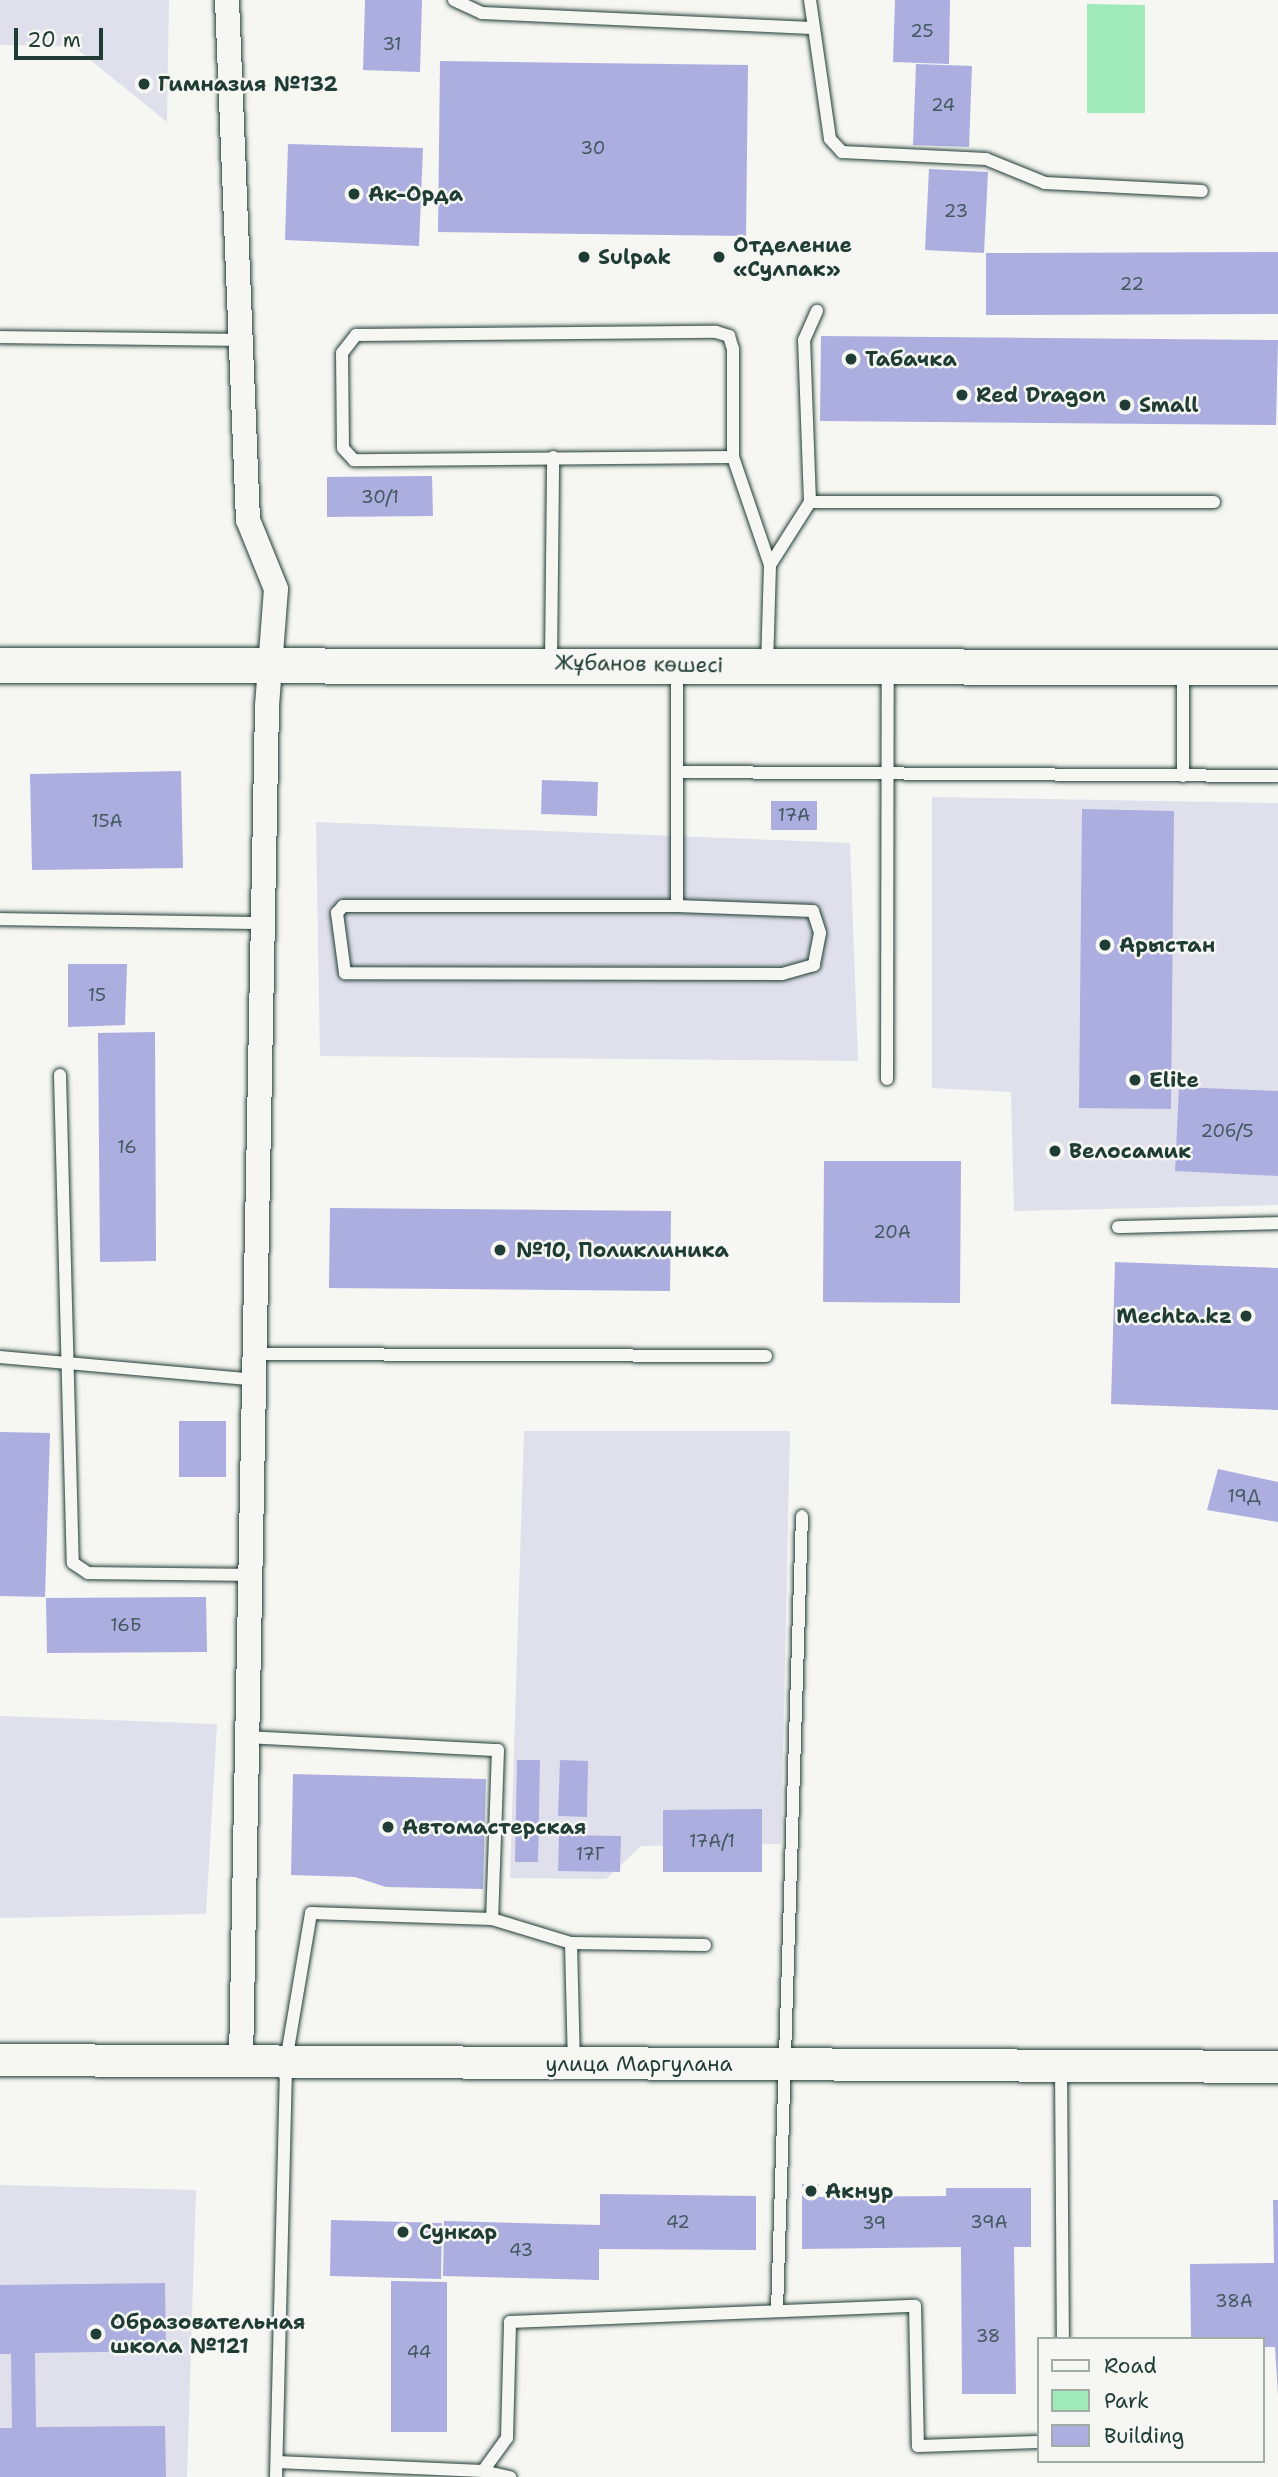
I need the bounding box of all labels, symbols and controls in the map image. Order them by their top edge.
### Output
scale bar [18,14,107,58]
house number: 25 [910,20,934,42]
text: 20 m [27,26,81,54]
house number: 31 [382,33,402,55]
place label: Гимназия №132 [158,71,338,97]
marker: Гимназия №132 [136,76,152,92]
house number: 24 [931,94,955,116]
house number: 30 [581,137,605,159]
place label: Ак-Орда [368,181,463,207]
marker: Ак-Орда [346,186,362,202]
house number: 23 [944,200,968,222]
place label: Отделение «Сулпак» [733,232,852,282]
place label: Sulpak [598,244,671,270]
marker: Sulpak [576,249,592,265]
marker: Отделение «Сулпак» [711,249,727,265]
house number: 22 [1120,273,1144,295]
place label: Табачка [865,346,957,372]
marker: Табачка [843,351,859,367]
place label: Red Dragon [976,382,1106,408]
marker: Red Dragon [954,387,970,403]
place label: Small [1139,392,1199,418]
marker: Small [1117,397,1133,413]
house number: 30/1 [361,486,399,508]
street label: Жұбанов көшесі [555,650,723,678]
house number: 17А [778,804,810,826]
house number: 15А [91,810,123,832]
place label: Арыстан [1119,932,1215,958]
marker: Арыстан [1097,937,1113,953]
house number: 15 [88,984,106,1006]
place label: Elite [1149,1067,1199,1093]
marker: Elite [1127,1072,1143,1088]
house number: 20б/5 [1200,1120,1254,1142]
house number: 16 [117,1136,137,1158]
place label: Велосамик [1069,1138,1191,1164]
marker: Велосамик [1047,1143,1063,1159]
house number: 20А [873,1221,911,1243]
place label: №10, Поликлиника [516,1237,731,1263]
marker: №10, Поликлиника [490,1240,510,1260]
place label: Mechta.kz [1116,1303,1232,1329]
marker: Mechta.kz [1238,1308,1254,1324]
house number: 19Д [1228,1485,1260,1507]
house number: 16Б [110,1614,142,1636]
place label: Автомастерская [402,1814,586,1840]
marker: Автомастерская [380,1819,396,1835]
house number: 17А/1 [689,1830,735,1852]
house number: 17Г [576,1843,604,1865]
street label: улица Маргулана [545,2051,733,2077]
place label: Акнур [825,2178,893,2204]
marker: Акнур [803,2183,819,2199]
house number: 42 [666,2211,690,2233]
house number: 39А [970,2211,1008,2233]
house number: 39 [862,2212,886,2234]
place label: Сункар [419,2219,497,2245]
marker: Сункар [393,2222,413,2242]
house number: 43 [509,2239,533,2261]
house number: 38А [1215,2290,1253,2312]
place label: Образовательная школа №121 [110,2309,305,2359]
house number: 38 [976,2325,1000,2347]
marker: Образовательная школа №121 [88,2326,104,2342]
legend [1036,2337,1264,2463]
house number: 44 [407,2341,431,2363]
text: Road [1104,2352,1157,2380]
text: Park [1104,2387,1149,2415]
text: Building [1104,2422,1184,2450]

